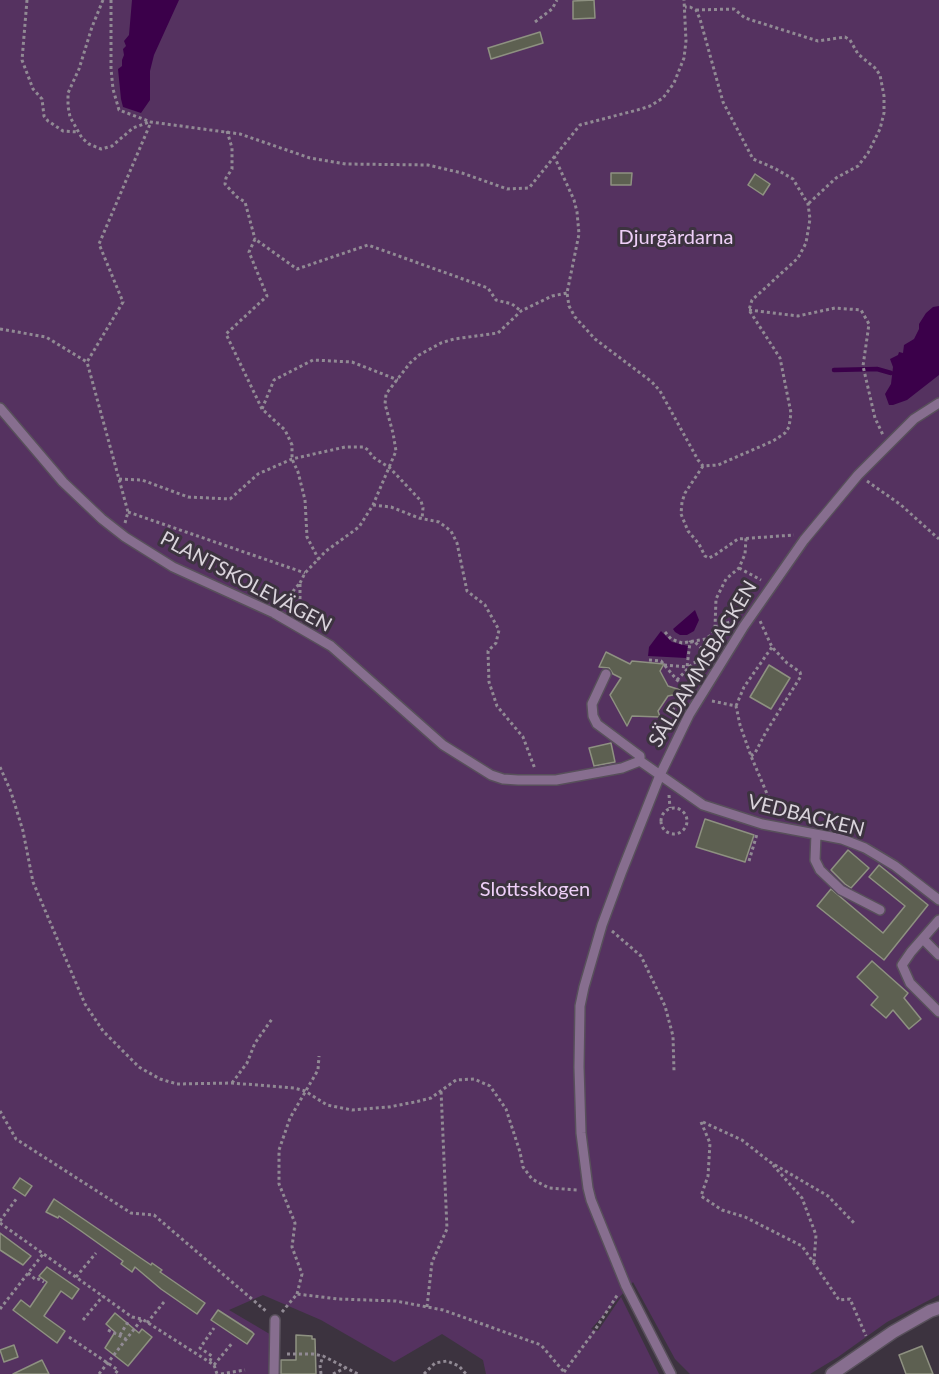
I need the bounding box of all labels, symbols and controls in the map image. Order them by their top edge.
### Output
park label: Djurgårdarna [619,226,733,250]
street label: PLANTSKOLEVÄGEN [156,527,336,637]
street label: SÄLDAMMSBACKEN [644,576,762,752]
street label: VEDBACKEN [745,790,867,842]
park label: Slottsskogen [480,878,590,902]

